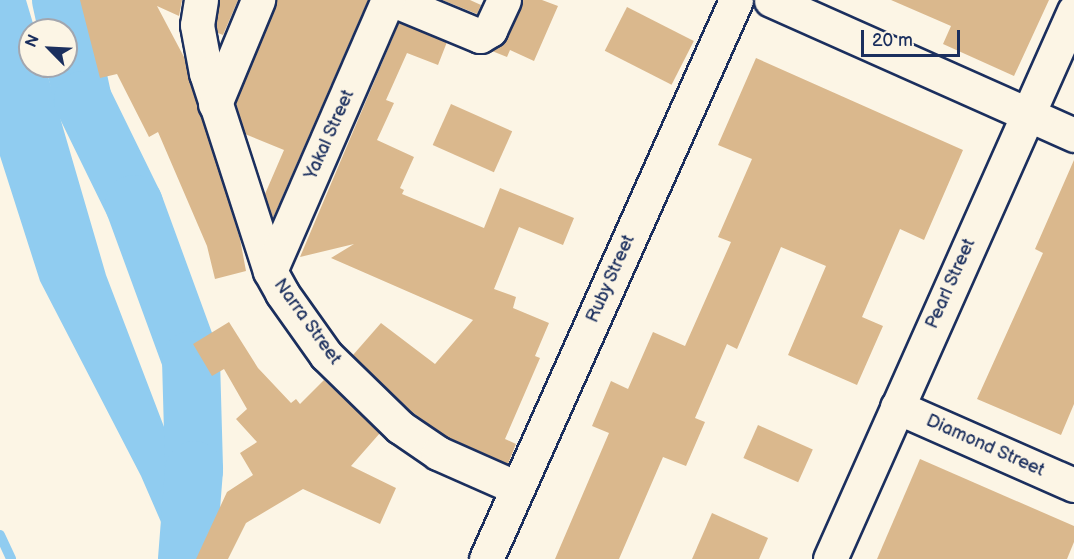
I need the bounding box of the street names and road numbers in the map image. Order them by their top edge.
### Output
street label: Yakal Street [301,87,359,183]
street label: Ruby Street [582,231,640,327]
street label: Pearl Street [922,236,980,332]
street label: Narra Street [269,275,345,369]
street label: Diamond Street [922,410,1048,482]

